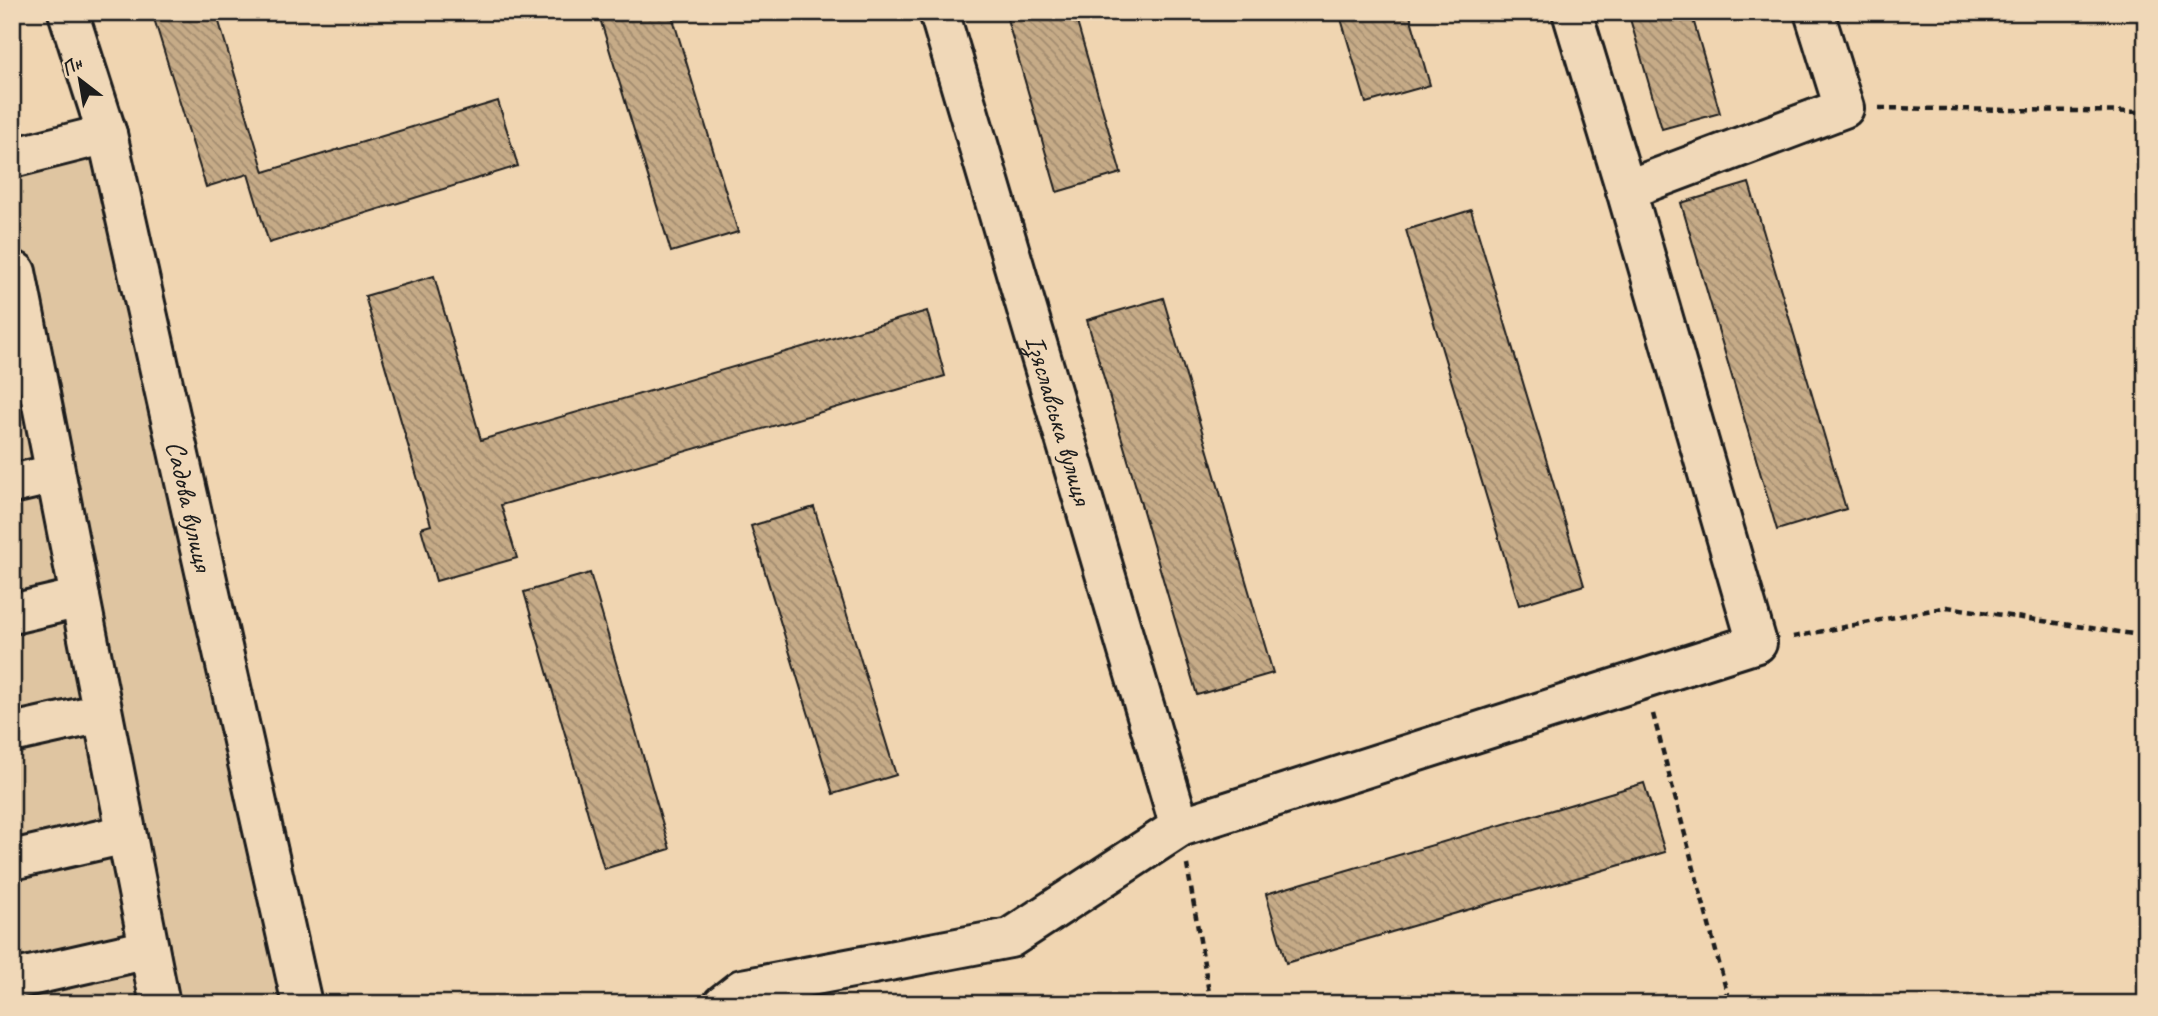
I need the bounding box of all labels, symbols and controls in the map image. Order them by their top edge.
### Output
north arrow [46,46,116,116]
text: Пн [57,50,88,82]
street label: Ізяславська вулиця [1018,331,1102,511]
street label: Садова вулиця [159,437,222,576]

